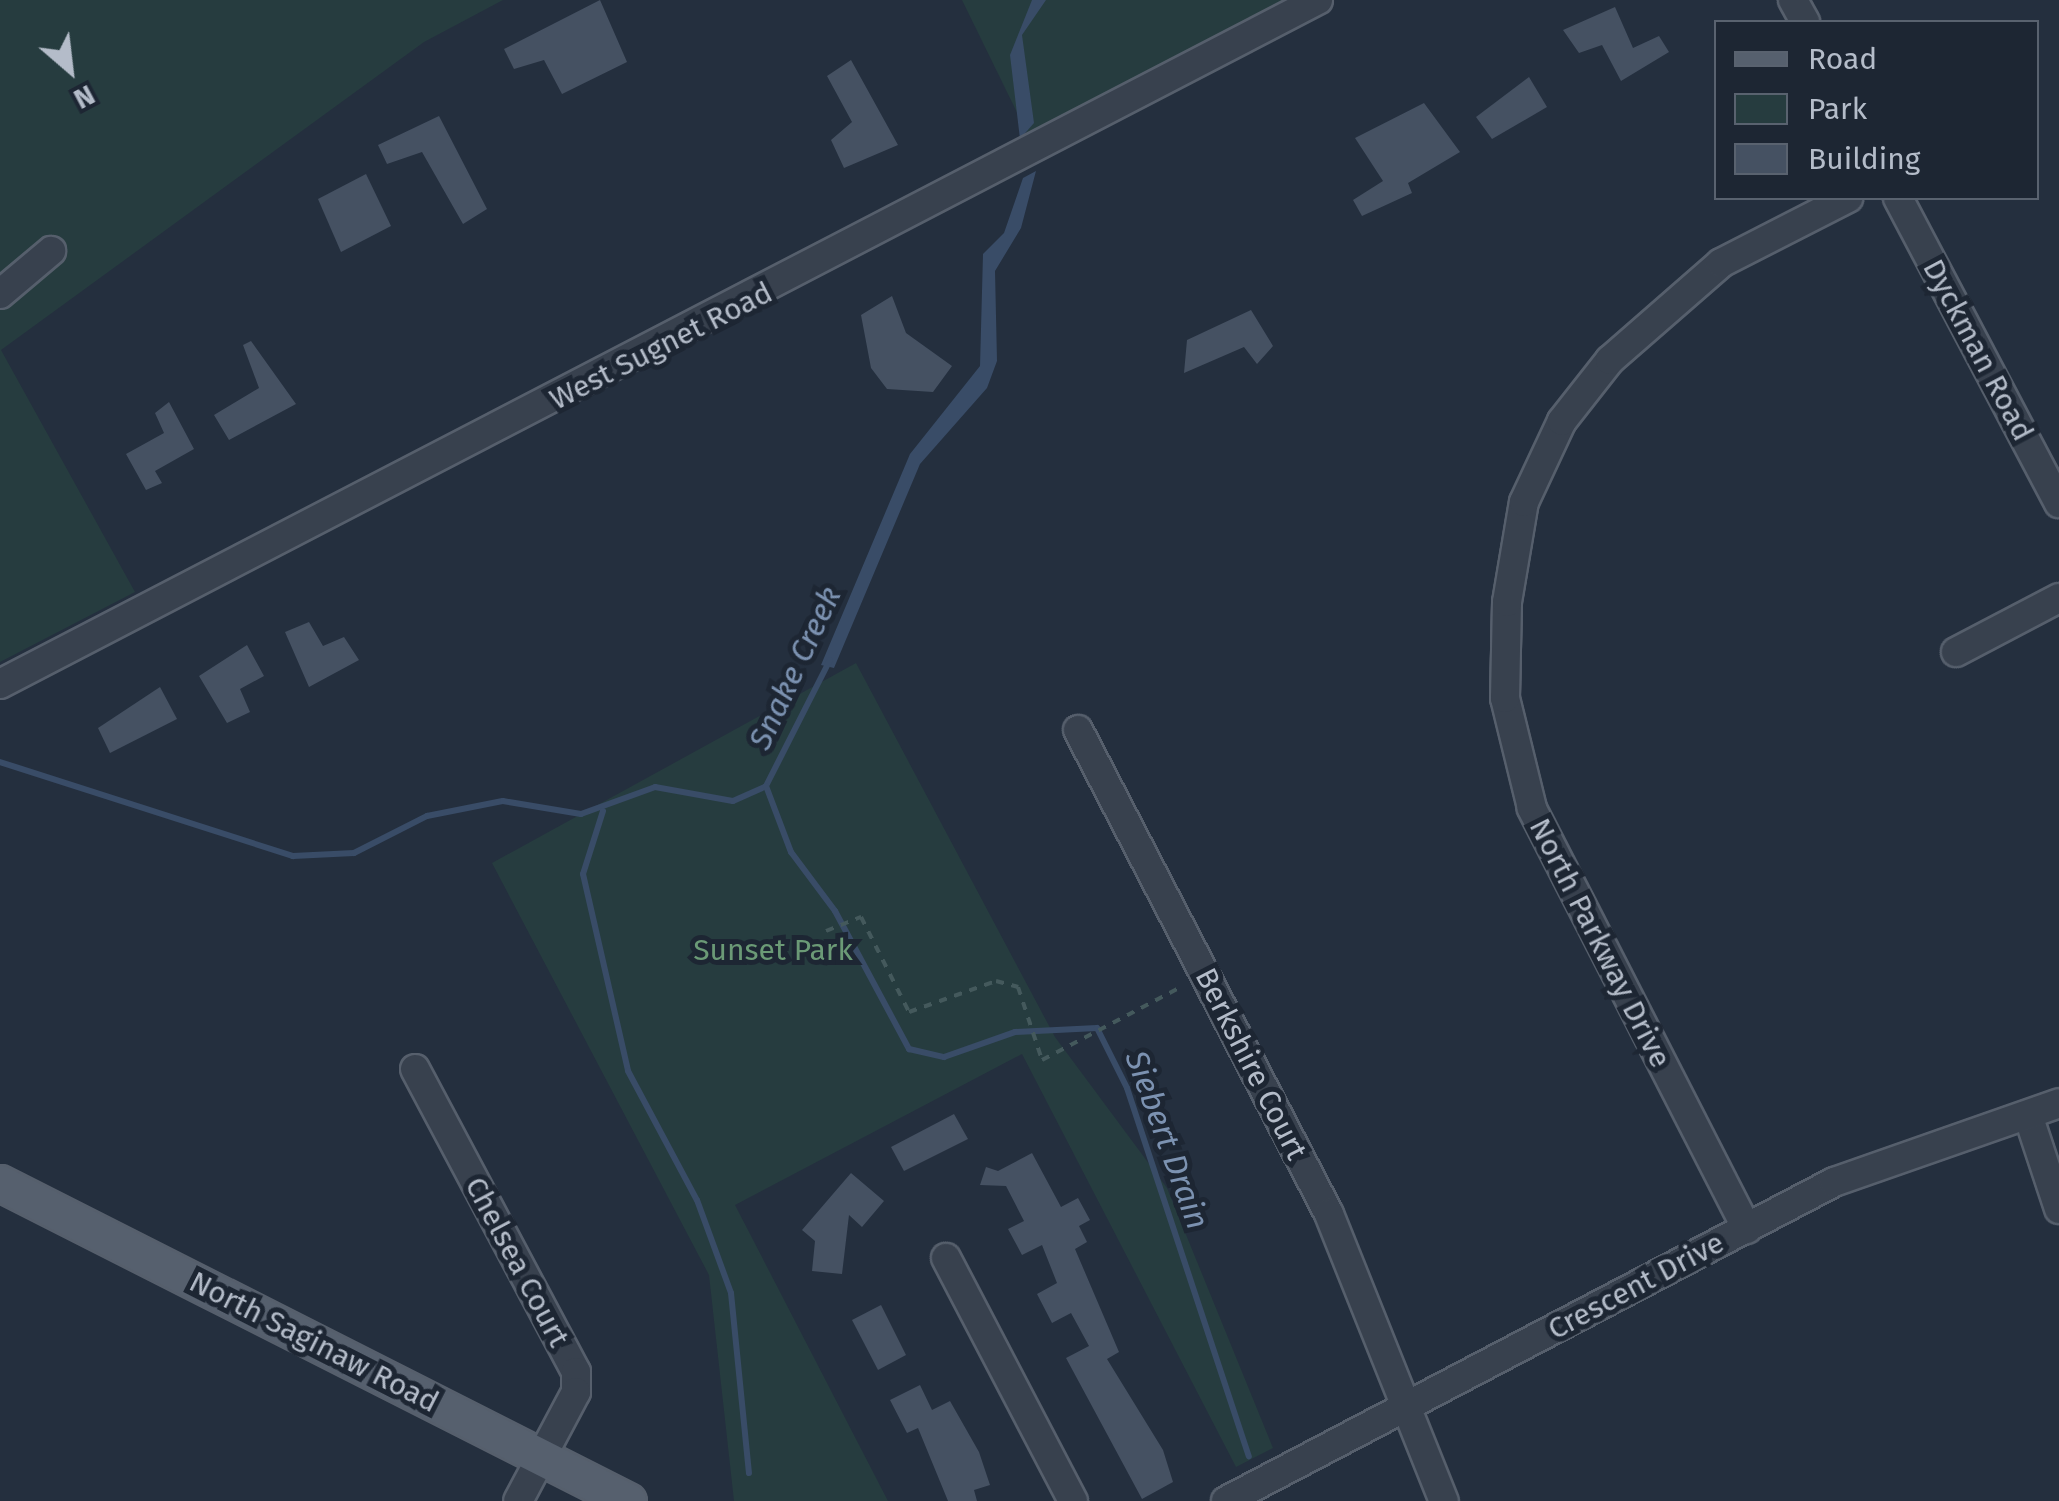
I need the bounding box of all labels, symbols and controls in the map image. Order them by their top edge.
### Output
north arrow [20,20,120,120]
legend [1714,20,2039,200]
text: Road [1808,41,1877,77]
text: N [68,78,100,116]
text: Park [1808,91,1867,127]
text: Building [1808,141,1920,177]
street label: Dyckman Road [1915,253,2041,447]
street label: West Sugnet Road [544,274,778,418]
water label: Snake Creek [741,581,849,755]
street label: North Parkway Drive [1522,812,1678,1074]
park label: Sunset Park [693,932,853,968]
street label: Berkshire Court [1187,962,1315,1166]
water label: Siebert Drain [1117,1046,1217,1234]
street label: Chelsea Court [457,1171,577,1353]
street label: Crescent Drive [1542,1225,1730,1347]
street label: North Saginaw Road [183,1264,445,1420]

